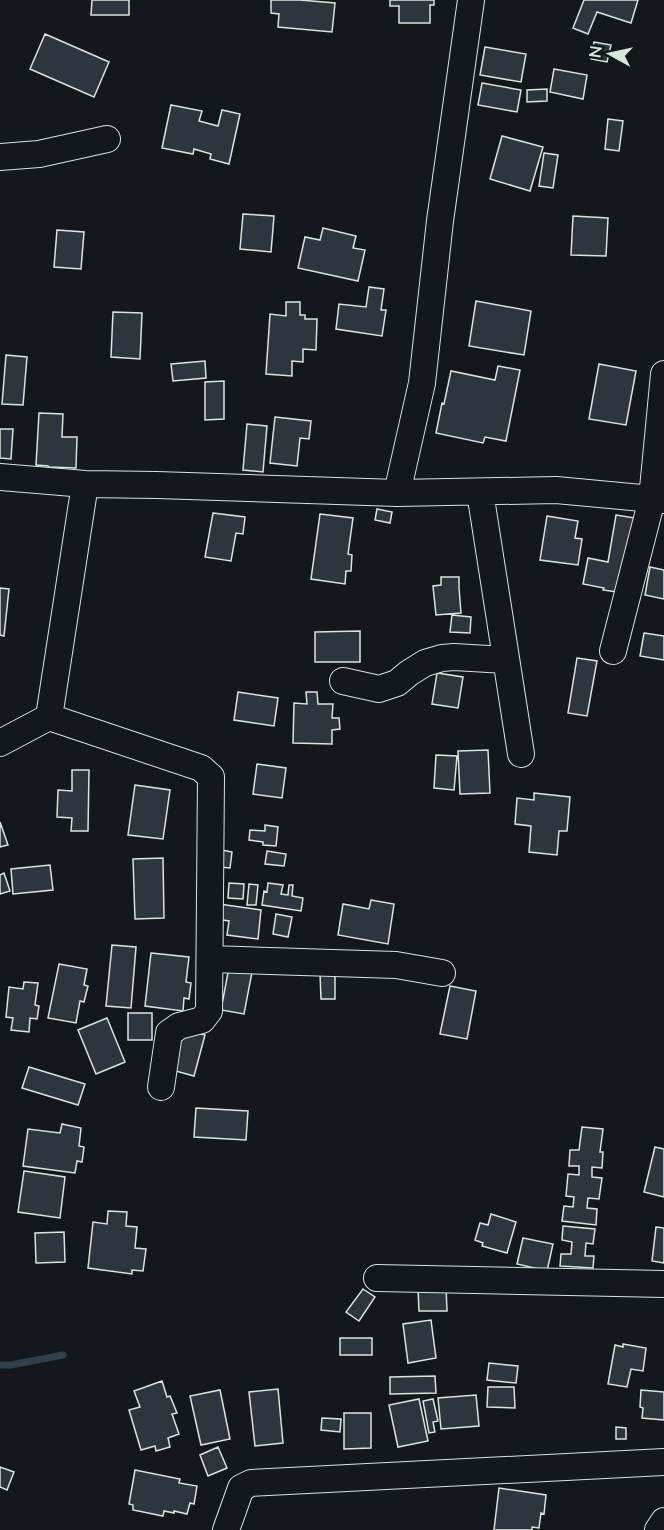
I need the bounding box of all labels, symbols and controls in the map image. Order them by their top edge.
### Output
north arrow [580,24,640,84]
text: N [584,44,605,59]

